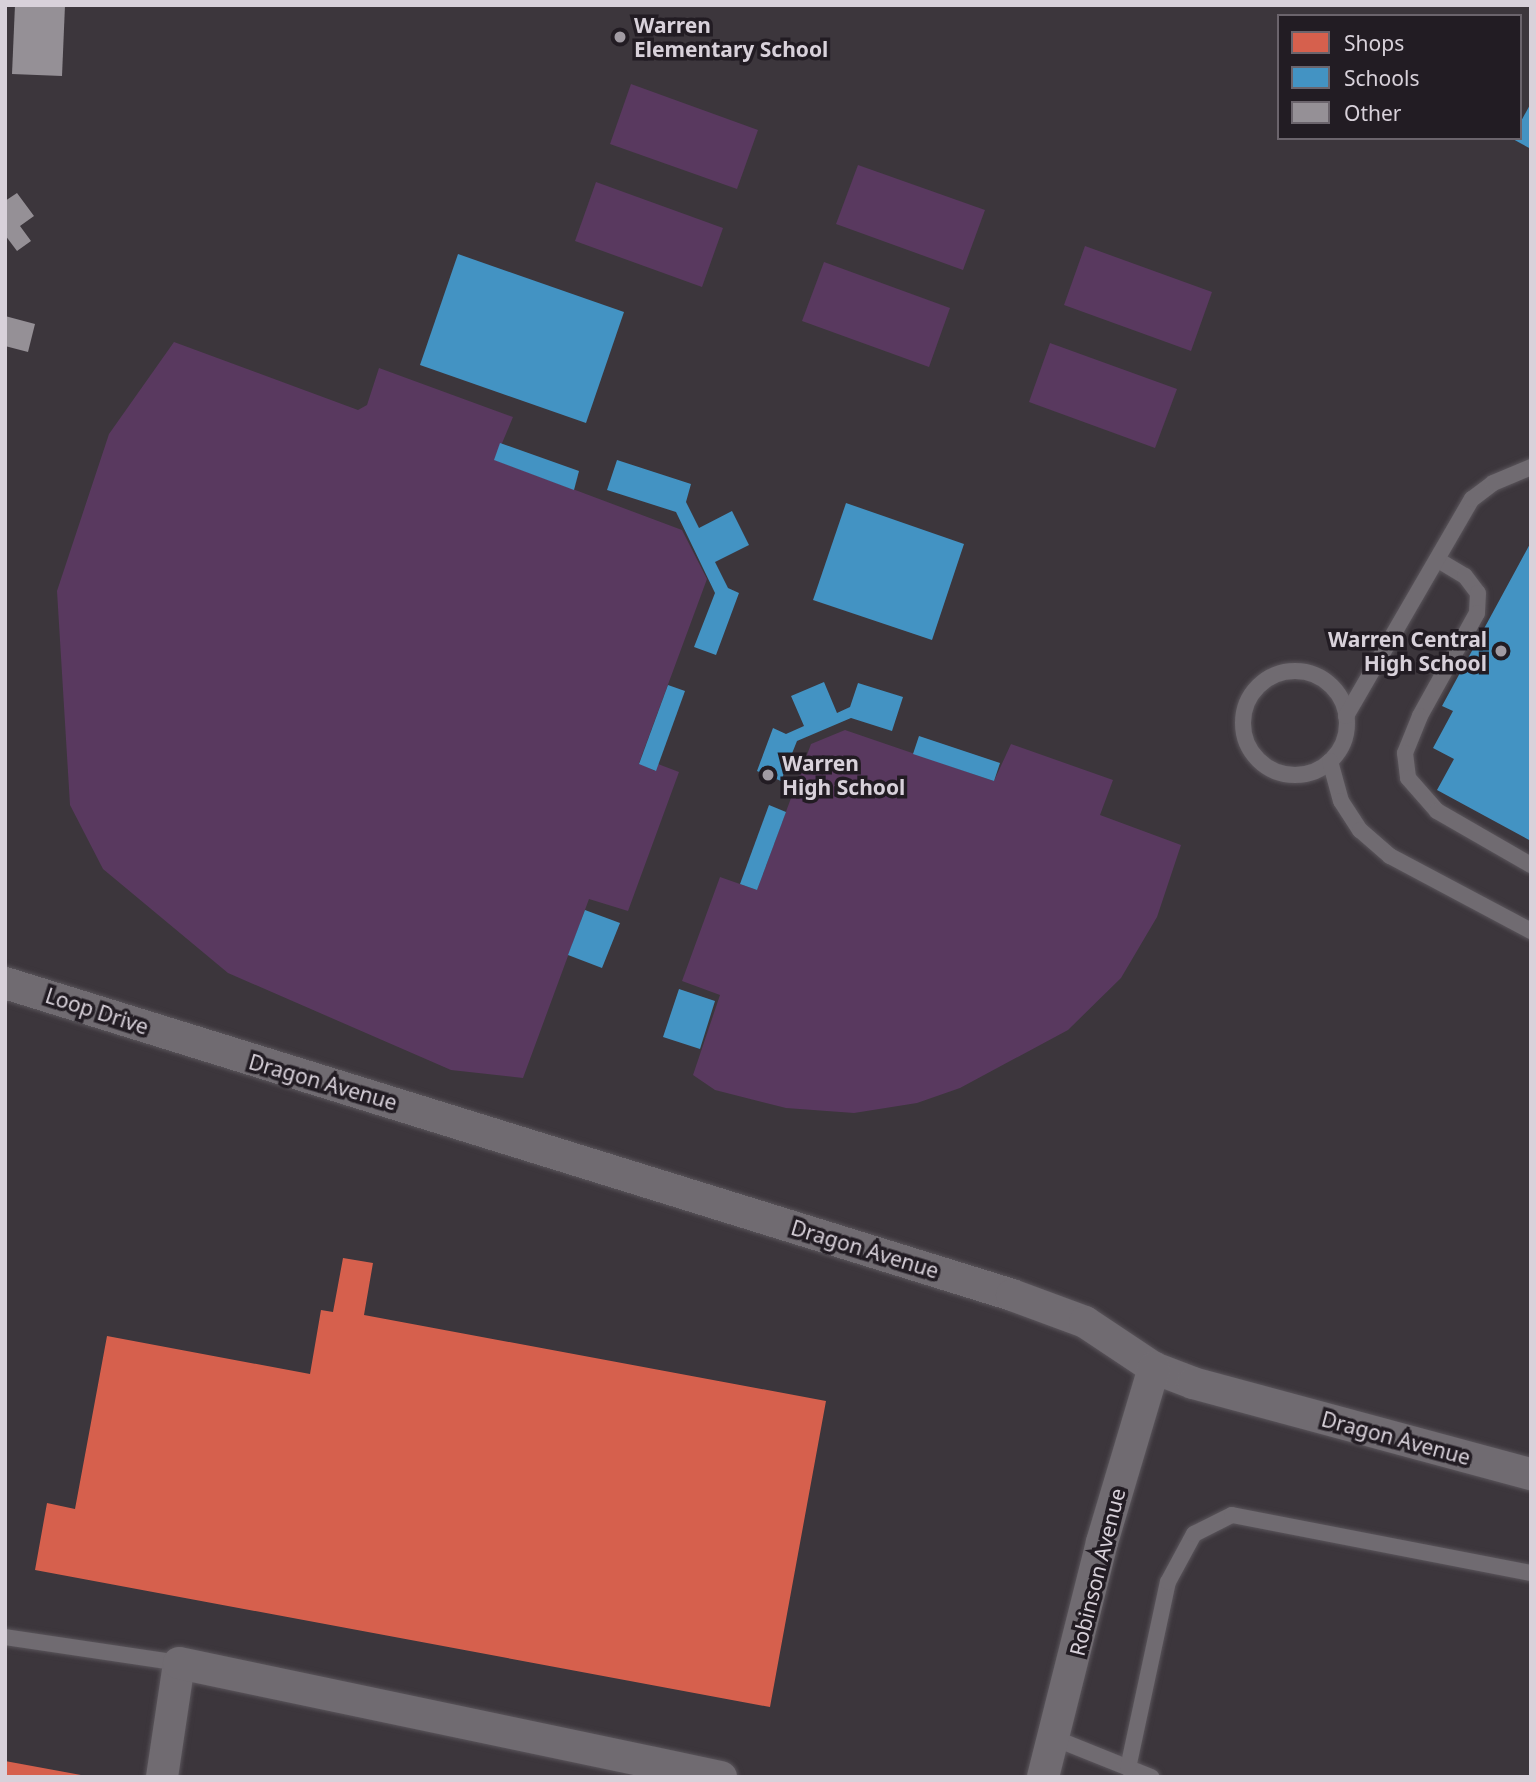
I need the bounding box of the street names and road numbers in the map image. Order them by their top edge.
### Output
street label: Loop Drive [42,983,152,1039]
street label: Dragon Avenue [246,1049,400,1115]
street label: Dragon Avenue [788,1215,942,1283]
street label: Dragon Avenue [1319,1406,1473,1470]
street label: Robinson Avenue [1064,1486,1130,1658]

